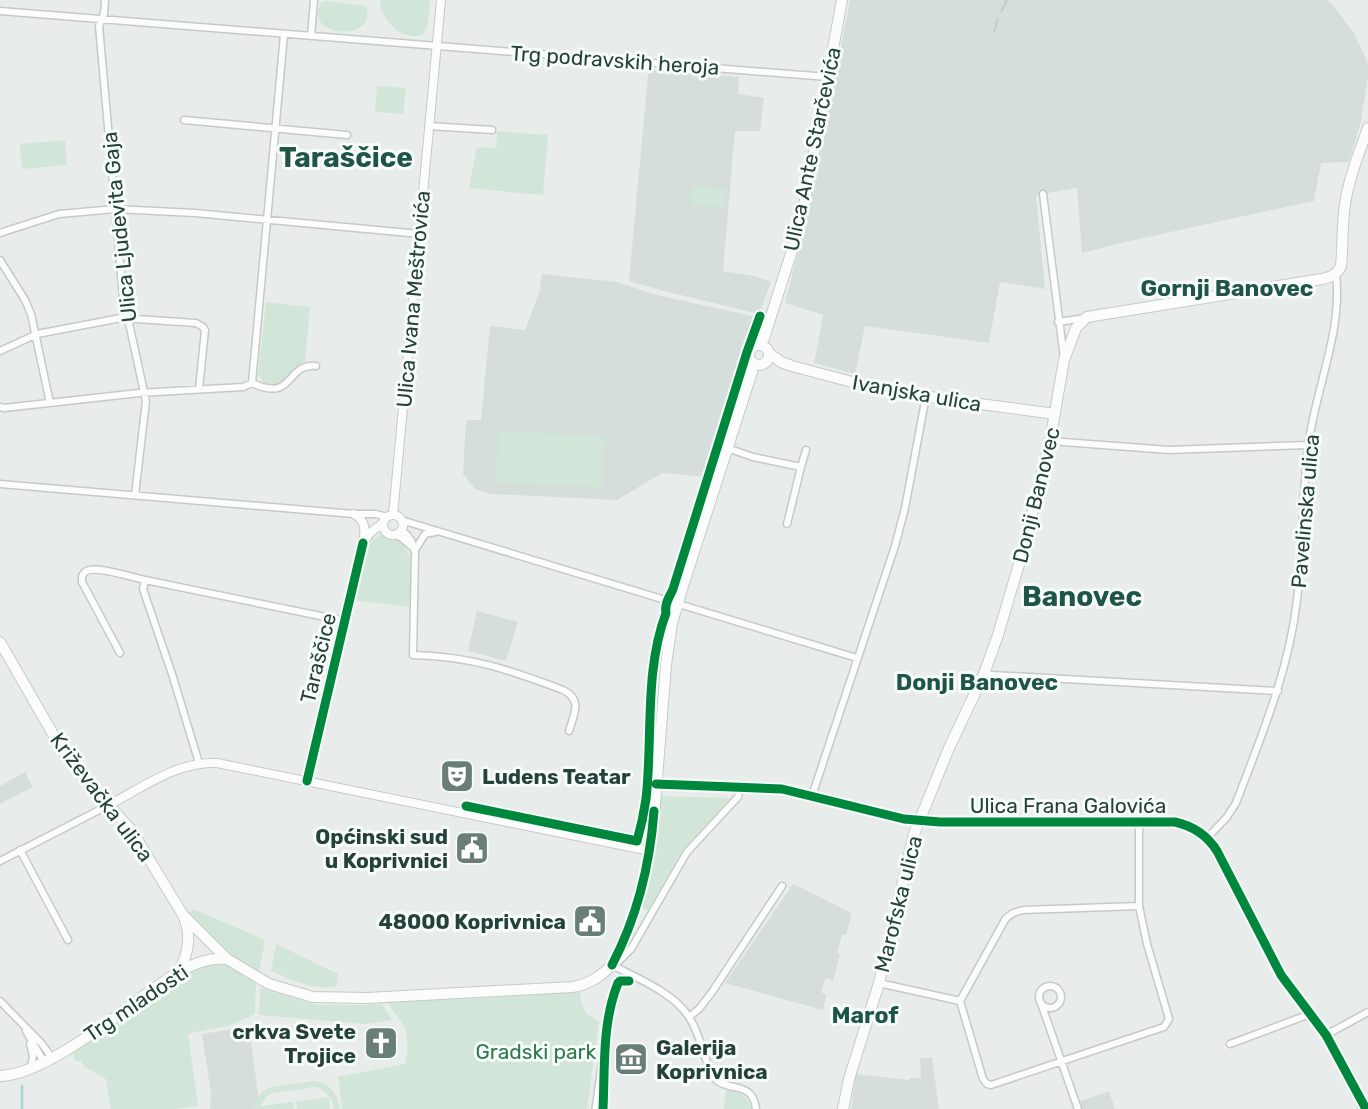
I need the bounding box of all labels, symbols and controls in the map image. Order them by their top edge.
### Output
street label: Trg podravskih heroja [510,40,720,80]
street label: Ulica Ante Starčevića [778,45,846,253]
street label: Ulica Ljudevita Gaja [97,130,141,324]
district label: Taraščice [279,141,413,174]
street label: Ulica Ivana Meštrovića [391,189,435,409]
district label: Gornji Banovec [1141,274,1313,302]
street label: Ivanjska ulica [850,369,984,417]
street label: Donji Banovec [1007,424,1065,566]
street label: Pavelinska ulica [1286,433,1324,589]
district label: Banovec [1022,580,1142,613]
street label: Taraščice [295,610,341,706]
district label: Donji Banovec [896,668,1058,696]
street label: Križevačka ulica [45,727,159,867]
theatre icon: Ludens Teatar [438,757,476,795]
place label: Ludens Teatar [482,764,631,789]
street label: Ulica Frana Galovića [970,793,1166,818]
place label: Općinski sud u Koprivnici [315,824,448,873]
public building icon: Općinski sud u Koprivnici [453,829,491,867]
street label: Marofska ulica [869,833,927,975]
public building icon: 48000 Koprivnica [571,902,609,940]
place label: 48000 Koprivnica [378,909,566,934]
street label: Trg mladosti [79,959,193,1047]
district label: Marof [831,1001,899,1029]
place label: crkva Svete Trojice [232,1019,356,1068]
church icon: crkva Svete Trojice [362,1024,400,1062]
place label: Galerija Koprivnica [656,1035,768,1084]
park label: Gradski park [476,1039,597,1064]
museum icon: Galerija Koprivnica [612,1040,650,1078]

